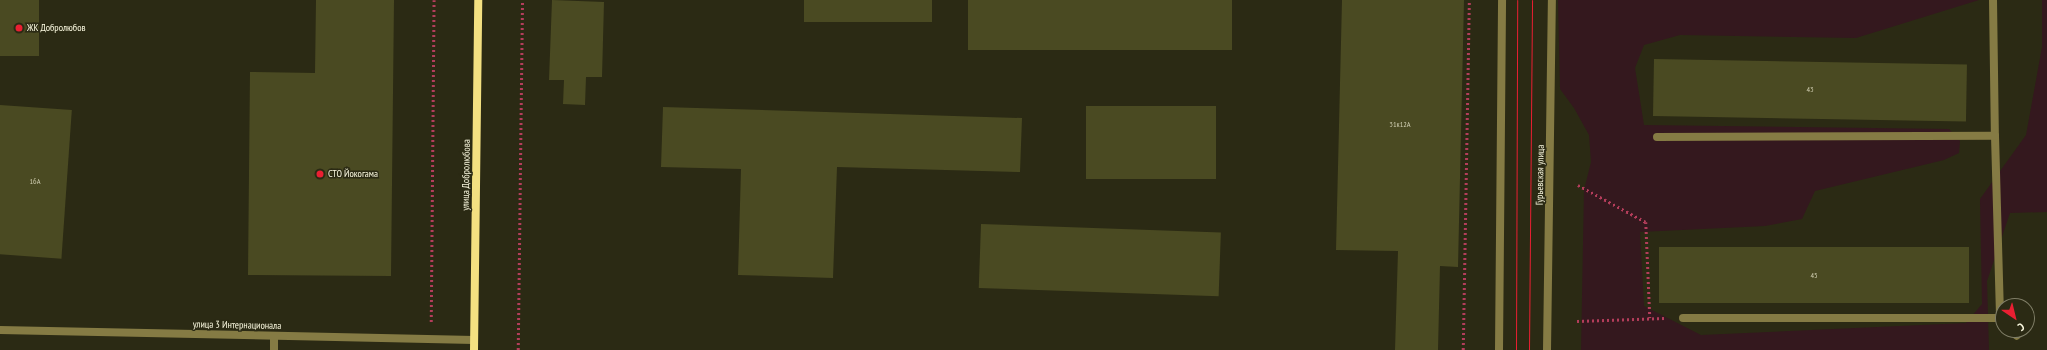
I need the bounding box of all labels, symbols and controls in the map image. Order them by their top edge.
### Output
place label: ЖК Добролюбов [27,22,86,34]
marker: ЖК Добролюбов [14,23,24,33]
house number: 43 [1806,85,1814,95]
house number: 31к12А [1389,120,1411,130]
street label: улица Добролюбова [459,139,473,211]
street label: Гурьевская улица [1533,145,1547,205]
place label: СТО Йокогама [328,168,378,180]
marker: СТО Йокогама [315,169,325,179]
house number: 16А [30,177,40,187]
house number: 45 [1810,271,1818,281]
north arrow [1995,298,2035,338]
street label: улица 3 Интернационала [193,318,281,332]
text: С [2015,320,2027,334]

